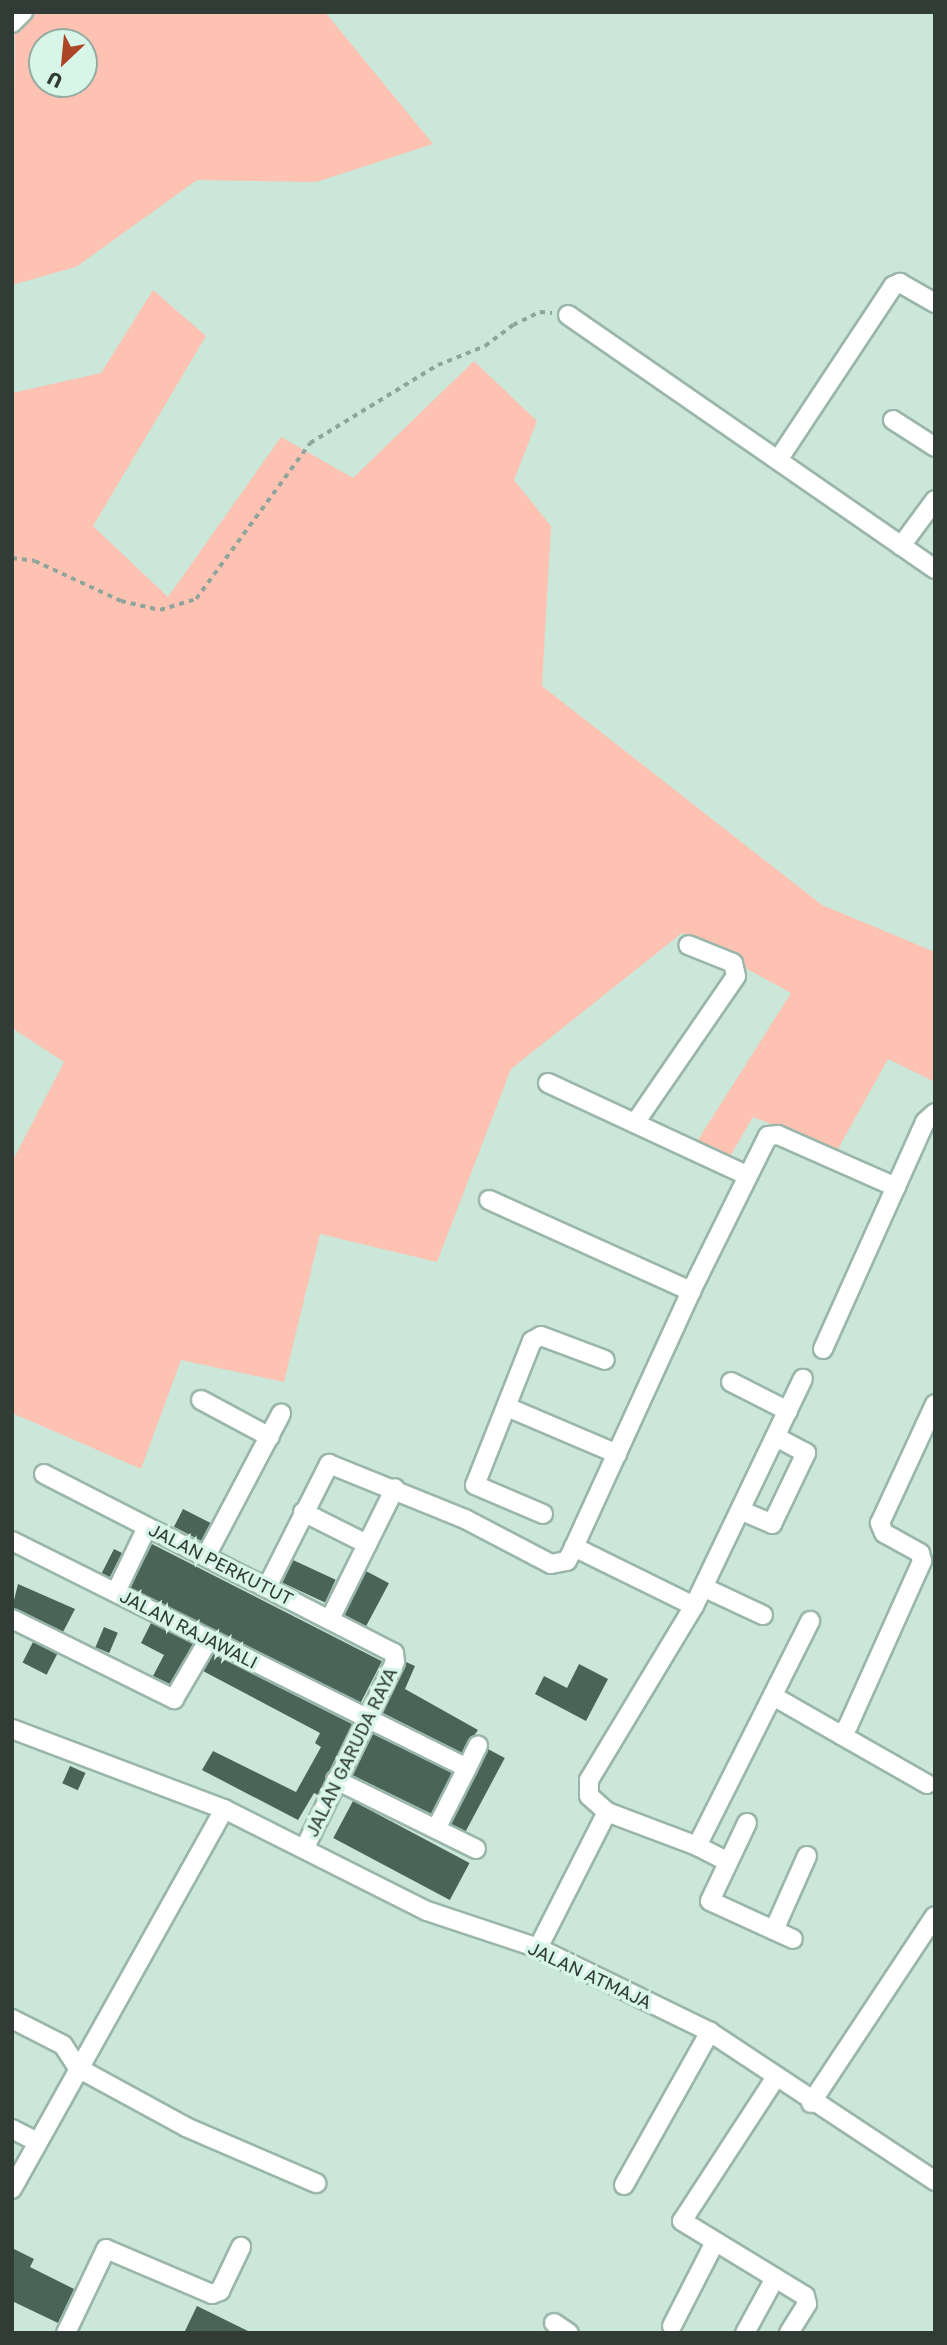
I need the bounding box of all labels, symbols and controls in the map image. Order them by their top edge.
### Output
north arrow [28,28,98,98]
text: U [43,67,66,94]
street label: JALAN PERKUTUT [145,1518,297,1610]
street label: JALAN RAJAWALI [117,1585,261,1673]
street label: JALAN GARUDA RAYA [301,1664,401,1840]
street label: JALAN ATMAJA [525,1937,655,2013]

